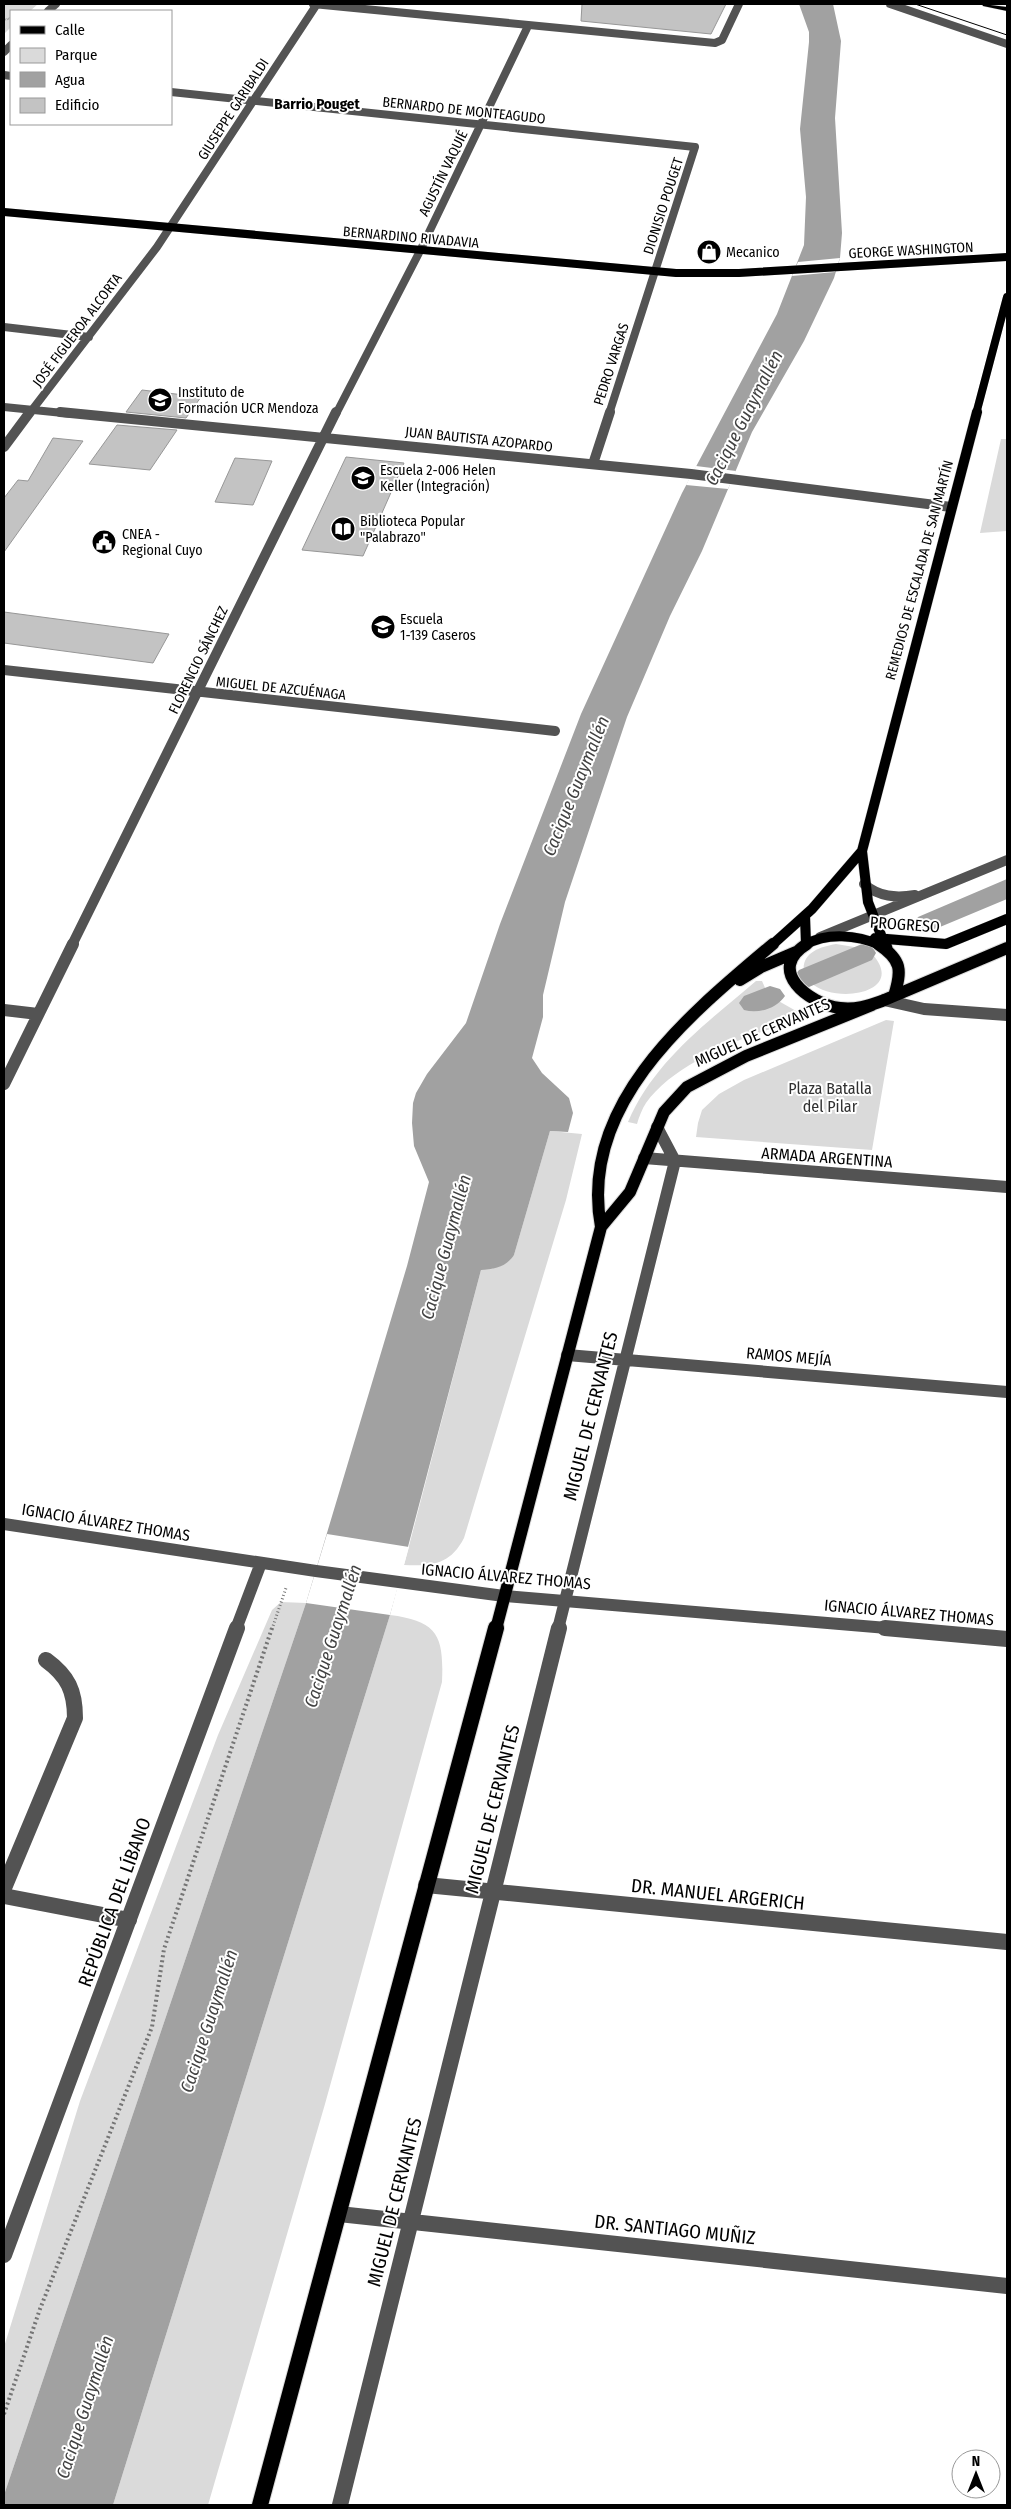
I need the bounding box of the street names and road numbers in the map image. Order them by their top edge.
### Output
street label: GIUSEPPE GARIBALDI [194,55,273,163]
street label: BERNARDO DE MONTEAGUDO [381,93,547,128]
street label: AGUSTÍN VAQUIÉ [414,127,472,219]
street label: DIONISIO POUGET [640,155,687,257]
street label: BERNARDINO RIVADAVIA [342,223,480,252]
street label: GEORGE WASHINGTON [848,239,974,262]
street label: JOSÉ FIGUEROA ALCORTA [28,269,126,390]
street label: PEDRO VARGAS [590,321,633,408]
street label: JUAN BAUTISTA AZOPARDO [404,423,554,456]
street label: REMEDIOS DE ESCALADA DE SAN MARTÍN [881,458,957,682]
street label: FLORENCIO SÁNCHEZ [164,603,232,717]
street label: MIGUEL DE AZCUÉNAGA [215,672,347,704]
street label: PROGRESO [869,913,941,936]
street label: MIGUEL DE CERVANTES [692,994,833,1071]
street label: ARMADA ARGENTINA [761,1143,894,1172]
street label: MIGUEL DE CERVANTES [558,1329,623,1503]
street label: RAMOS MEJÍA [745,1343,833,1370]
street label: IGNACIO ÁLVAREZ THOMAS [20,1500,192,1545]
street label: IGNACIO ÁLVAREZ THOMAS [420,1560,592,1593]
street label: IGNACIO ÁLVAREZ THOMAS [823,1596,995,1629]
street label: MIGUEL DE CERVANTES [460,1722,525,1896]
street label: REPÚBLICA DEL LÍBANO [73,1814,156,1990]
street label: DR. MANUEL ARGERICH [630,1874,806,1915]
street label: MIGUEL DE CERVANTES [362,2115,427,2289]
street label: DR. SANTIAGO MUÑIZ [593,2210,757,2249]

